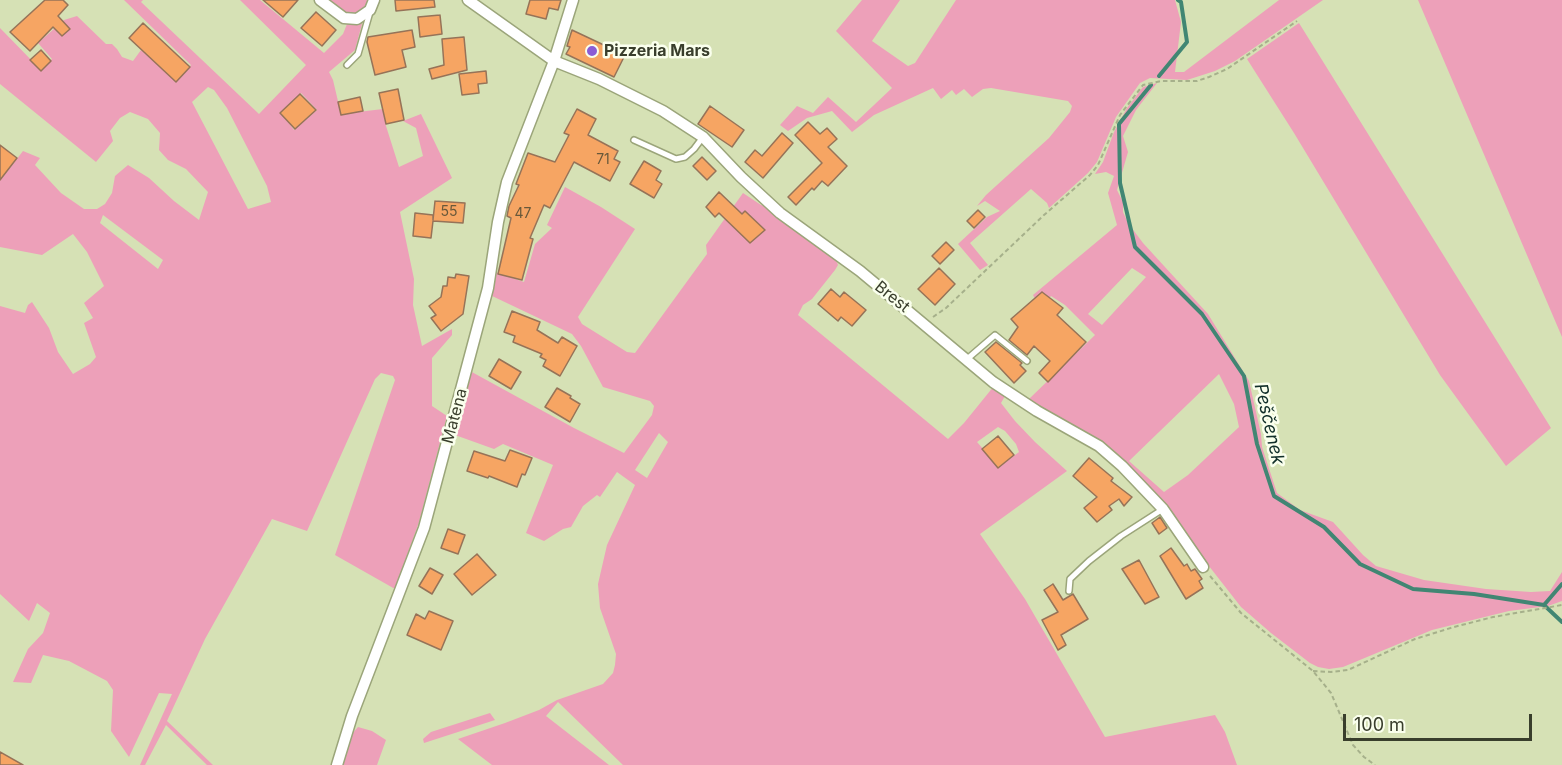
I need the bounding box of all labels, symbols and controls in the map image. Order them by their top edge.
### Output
place label: Pizzeria Mars [604,41,710,61]
marker: Pizzeria Mars [585,44,599,58]
house number: 71 [596,152,610,168]
house number: 55 [440,204,458,220]
house number: 47 [515,206,531,222]
street label: Brest [871,277,913,317]
water label: Peščenek [1249,381,1289,467]
street label: Matena [438,386,472,446]
scale bar [1346,702,1535,740]
text: 100 m [1354,714,1405,735]

